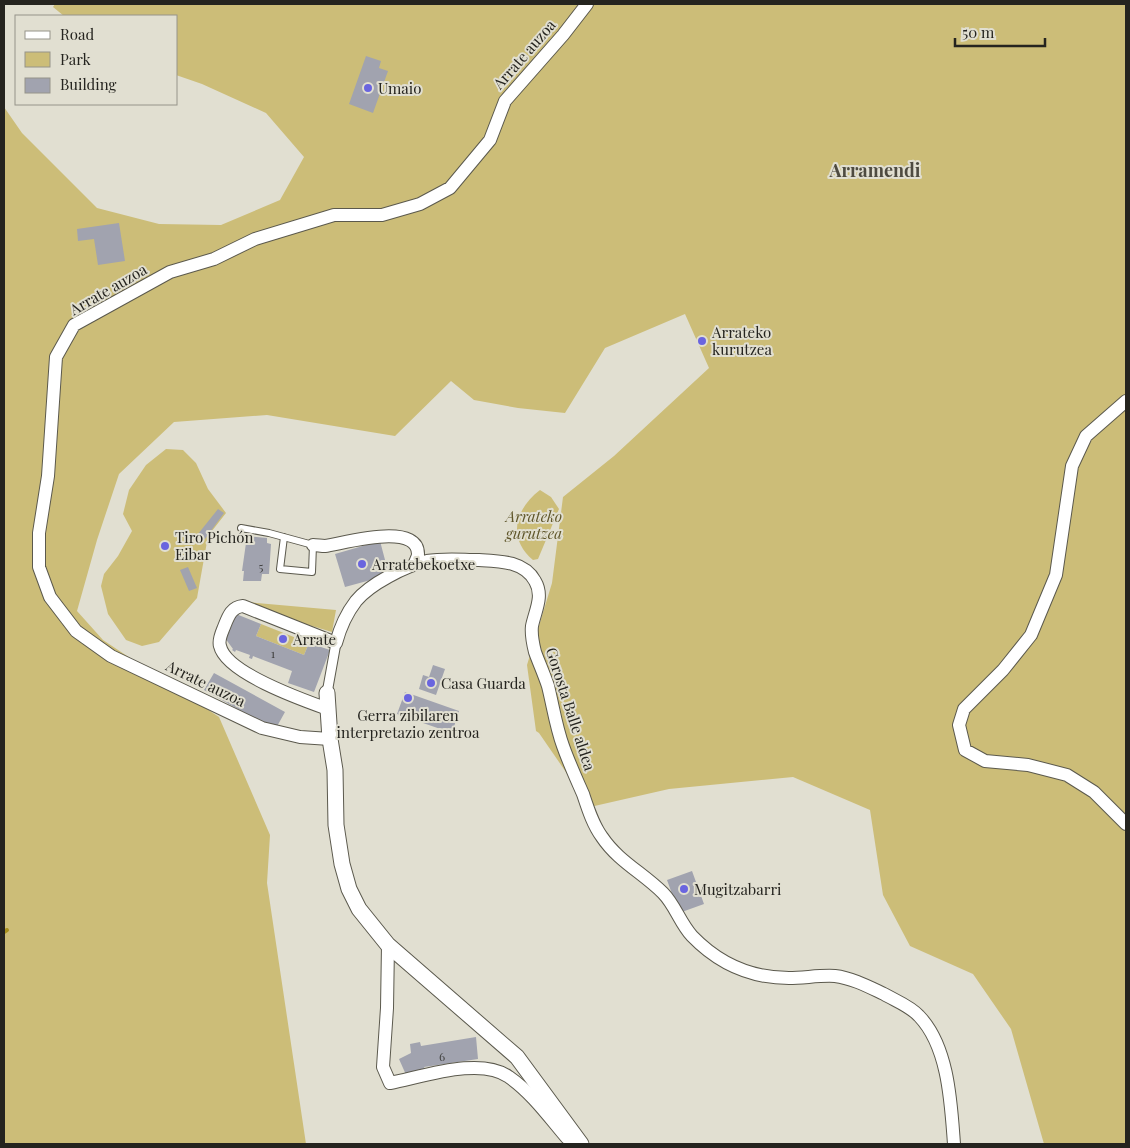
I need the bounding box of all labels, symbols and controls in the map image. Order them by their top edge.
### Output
legend [15,15,178,105]
street label: Arrate auzoa [488,15,560,94]
scale bar [955,15,1045,47]
text: 50 m [962,22,995,42]
text: Road [60,24,94,44]
text: Park [60,49,92,69]
text: Building [60,74,117,94]
place label: Umaio [378,78,421,98]
marker: Umaio [362,82,374,94]
district label: Arramendi [829,158,921,182]
street label: Arrate auzoa [65,259,151,320]
place label: Arrateko kurutzea [711,322,772,359]
marker: Arrateko kurutzea [696,335,708,347]
park label: Arrateko gurutzea [504,506,562,543]
place label: Tiro Pichón Eibar [175,527,254,564]
marker: Tiro Pichón Eibar [159,540,171,552]
place label: Arratebekoetxe [371,554,475,574]
house number: 5 [259,558,264,574]
marker: Arratebekoetxe [356,558,368,570]
place label: Arrate [292,629,336,649]
marker: Arrate [277,633,289,645]
house number: 1 [271,645,276,661]
street label: Gorosta Balle aldea [542,645,601,774]
street label: Arrate auzoa [162,655,249,711]
place label: Casa Guarda [441,673,526,693]
marker: Casa Guarda [425,677,437,689]
marker: Gerra zibilaren interpretazio zentroa [402,692,414,704]
place label: Gerra zibilaren interpretazio zentroa [337,705,480,742]
place label: Mugitzabarri [694,879,782,899]
marker: Mugitzabarri [678,883,690,895]
house number: 6 [439,1048,445,1064]

